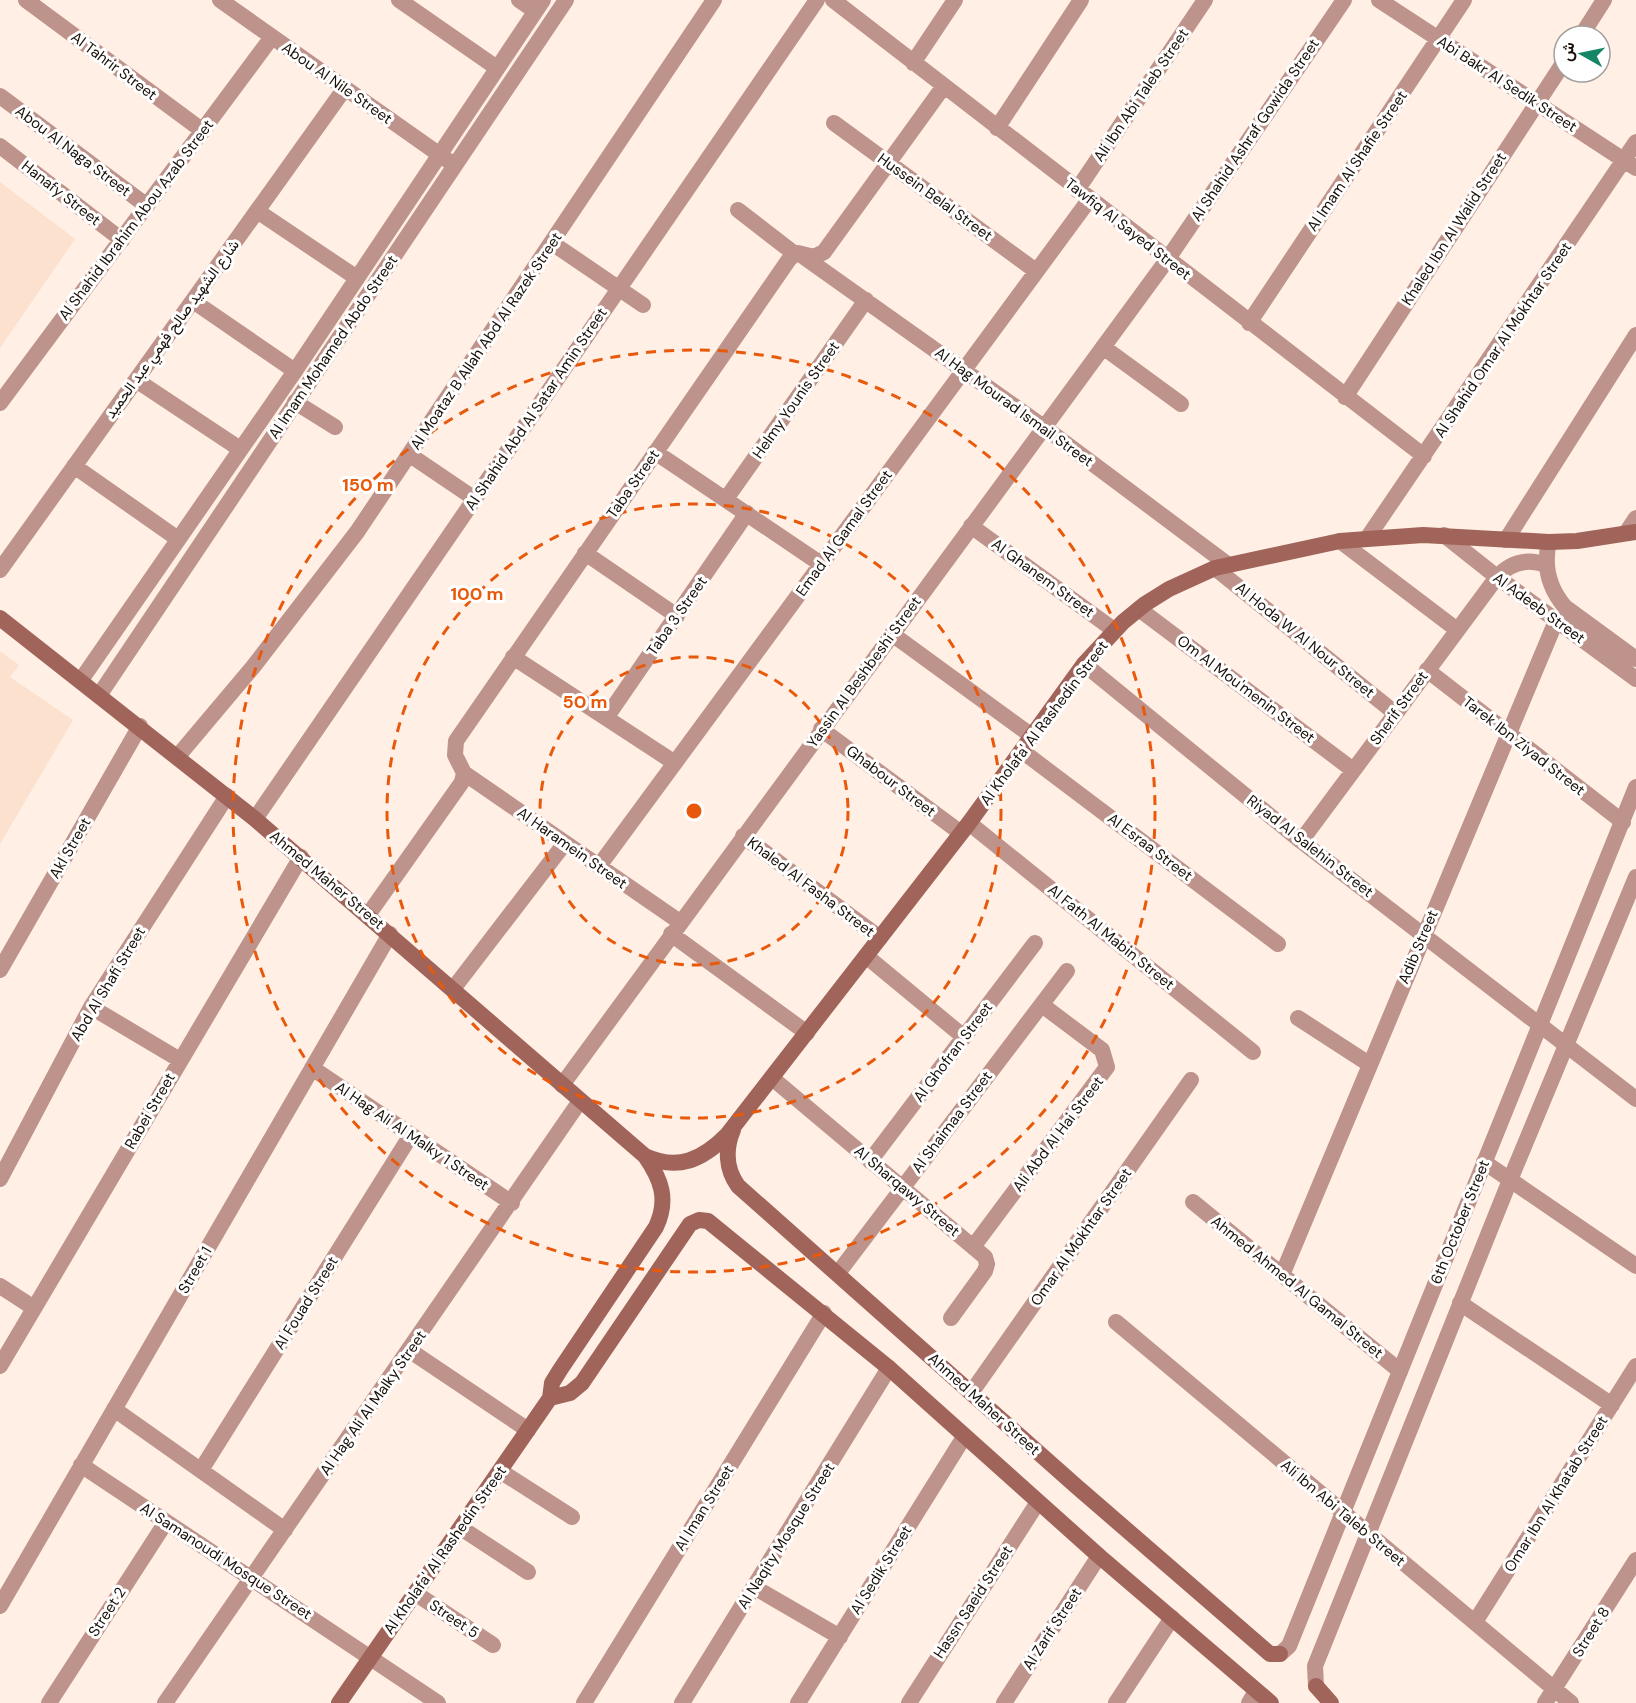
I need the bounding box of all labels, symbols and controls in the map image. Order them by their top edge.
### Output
street label: Ali Ibn Abi Taleb Street [1089,24,1193,165]
north arrow [1552,24,1612,84]
street label: Al Tahrir Street [67,27,161,105]
street label: Abi Bakr Al Sedik Street [1433,31,1581,137]
street label: Al Shahid Ashraf Gowida Street [1186,35,1324,225]
street label: Abou Al Nile Street [278,37,396,129]
text: ش [1556,41,1580,63]
street label: Al Imam Al Shafie Street [1302,87,1412,235]
street label: Abou Al Naga Street [11,101,135,201]
street label: Al Shahid Ibrahim Abou Azab Street [54,116,218,324]
street label: Hussein Belal Street [873,148,997,246]
street label: Khaled Ibn Al Walid Street [1397,149,1511,309]
street label: Hanafy Street [17,156,105,230]
street label: Tawfiq Al Sayed Street [1061,174,1195,285]
street label: Al Moataz B Allah Abd Al Razek Street [405,228,567,454]
street label: شارع الشهيد صالح فهمي عبد الحميد [100,235,246,424]
street label: Al Shahid Omar Al Mokhtar Street [1430,238,1576,442]
street label: Al Imam Mohamed Abdo Street [264,251,402,443]
street label: Al Shahid Abd Al Satar Amin Street [460,304,612,514]
street label: Helmy Younis Street [748,337,844,463]
street label: Al Hag Mourad Ismail Street [931,343,1097,471]
street label: Taba Street [602,446,664,522]
street label: Emad Al Gamal Street [791,466,897,600]
text: 150 m [342,473,394,497]
street label: Al Ghanem Street [988,534,1099,622]
street label: Al Adeeb Street [1489,568,1589,648]
street label: Taba 3 Street [642,572,712,660]
street label: Al Hoda W Al Nour Street [1231,578,1379,702]
text: 100 m [450,582,504,606]
street label: Yassin Al Beshbeshi Street [802,592,926,752]
street label: Om Al Mou'menin Street [1173,630,1319,748]
street label: Al Kholafa' Al Rashedin Street [975,636,1113,809]
street label: Sherif Street [1365,667,1433,749]
text: 50 m [562,690,608,714]
street label: Tarek Ibn Ziyad Street [1459,692,1589,800]
street label: Ghabour Street [842,741,940,821]
street label: Riyad Al Salehin Street [1243,790,1377,902]
centre of rings [684,801,704,821]
street label: Al Haramein Street [513,803,631,894]
street label: Al Esraa Street [1103,808,1197,886]
street label: Akl Street [44,814,96,882]
street label: Ahmed Maher Street [265,826,389,934]
street label: Khaled Al Fasha Street [743,832,879,942]
street label: Al Fath Al Mabin Street [1044,880,1179,994]
street label: Adib Street [1393,907,1443,987]
street label: Abd Al Shafi Street [66,923,150,1045]
street label: Al Ghofran Street [909,998,997,1106]
street label: Al Shaimaa Street [907,1067,997,1177]
street label: Rabei Street [120,1069,180,1153]
street label: Ali Abd Al Hai Street [1008,1072,1108,1196]
street label: Al Hag Ali Al Malky 1 Street [331,1077,493,1195]
street label: Al Sharqawy Street [850,1141,964,1241]
street label: 6th October Street [1426,1157,1494,1287]
street label: Omar Al Mokhtar Street [1026,1164,1136,1310]
street label: Ahmed Ahmed Al Gamal Street [1207,1211,1387,1363]
street label: Street 1 [174,1243,216,1297]
street label: Al Fouad Street [269,1252,343,1353]
street label: Al Hag Ali Al Malky Street [315,1326,431,1479]
street label: Ahmed Maher Street [924,1348,1044,1460]
street label: Omar Ibn Al Khatab Street [1500,1412,1612,1576]
street label: Ali Ibn Abi Taleb Street [1277,1455,1409,1571]
street label: Al Naqity Mosque Street [733,1459,839,1613]
street label: Al Iman Street [670,1461,738,1555]
street label: Al Kholafa' Al Rashedin Street [379,1462,511,1638]
street label: Al Samanoudi Mosque Street [136,1498,316,1624]
street label: Al Sedik Street [846,1522,916,1618]
street label: Hassn Saeid Street [929,1542,1017,1662]
street label: Street 2 [84,1583,130,1641]
street label: Al Zarif Street [1018,1584,1086,1674]
street label: Street 5 [425,1595,483,1643]
street label: Street 8 [1568,1603,1614,1661]

